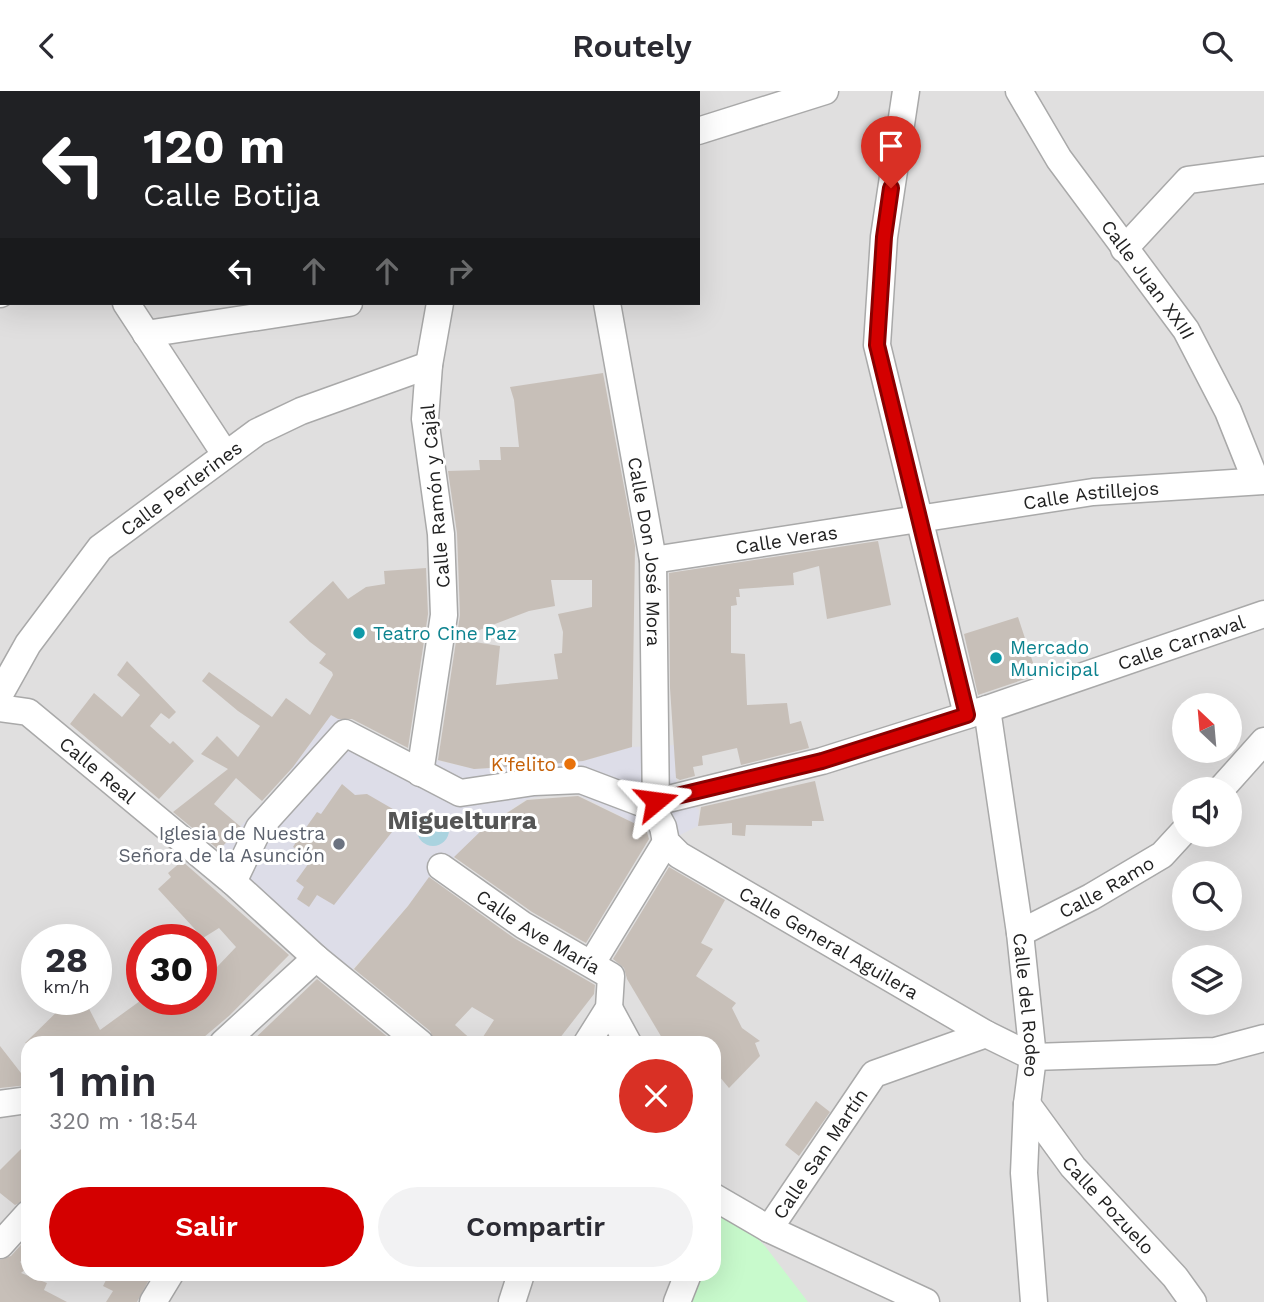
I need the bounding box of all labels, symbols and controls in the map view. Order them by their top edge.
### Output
icon: back [28,27,66,65]
text: Routely [572,27,692,65]
icon: search [1198,27,1236,65]
pin [861,116,921,188]
text: 120 m [143,117,285,175]
icon: left [28,119,119,210]
icon: arrive [872,127,910,165]
text: Calle Botija [143,176,320,214]
street label: Calle Juan XXIII [1096,215,1200,343]
icon: left [222,252,260,290]
icon: ahead [295,252,333,290]
icon: ahead [368,252,406,290]
icon: right [441,252,479,290]
street label: Calle Ramón y Cajal [416,403,455,589]
street label: Calle Perlerines [116,436,247,541]
street label: Calle Don José Mora [623,455,665,647]
street label: Calle Astillejos [1022,477,1160,515]
street label: Calle Veras [734,521,839,559]
street label: Calle Carnaval [1115,610,1248,675]
place label: Teatro Cine Paz [373,622,517,645]
marker: Teatro Cine Paz [351,625,367,641]
place label: Mercado Municipal [1010,636,1099,681]
marker: Mercado Municipal [988,650,1004,666]
north arrow [1172,693,1242,763]
map controls [1172,693,1242,1015]
street label: Calle Real [54,732,141,809]
place label: K'felito [491,753,556,776]
marker: K'felito [562,756,578,772]
position arrow [619,764,693,838]
button: sound [1172,777,1242,847]
district label: Miguelturra [387,805,537,835]
place label: Iglesia de Nuestra Señora de la Asunción [118,822,325,867]
marker: Iglesia de Nuestra Señora de la Asunción [331,836,347,852]
street label: Calle Ramo [1055,851,1158,923]
button: search [1172,861,1242,931]
street label: Calle General Aguilera [735,881,923,1004]
street label: Calle Ave María [472,885,604,979]
speed limit sign: 30 [126,924,217,1015]
street label: Calle del Rodeo [1008,932,1044,1079]
text: 28 [45,939,88,981]
button: layers [1172,945,1242,1015]
text: km/h [43,976,90,997]
text: 1 min [49,1057,157,1106]
button: close [619,1059,693,1133]
street label: Calle San Martín [768,1084,873,1224]
text: 320 m · 18:54 [49,1108,198,1135]
street label: Calle Pozuelo [1057,1152,1159,1259]
button: Salir [49,1187,364,1267]
button: Compartir [378,1187,693,1267]

